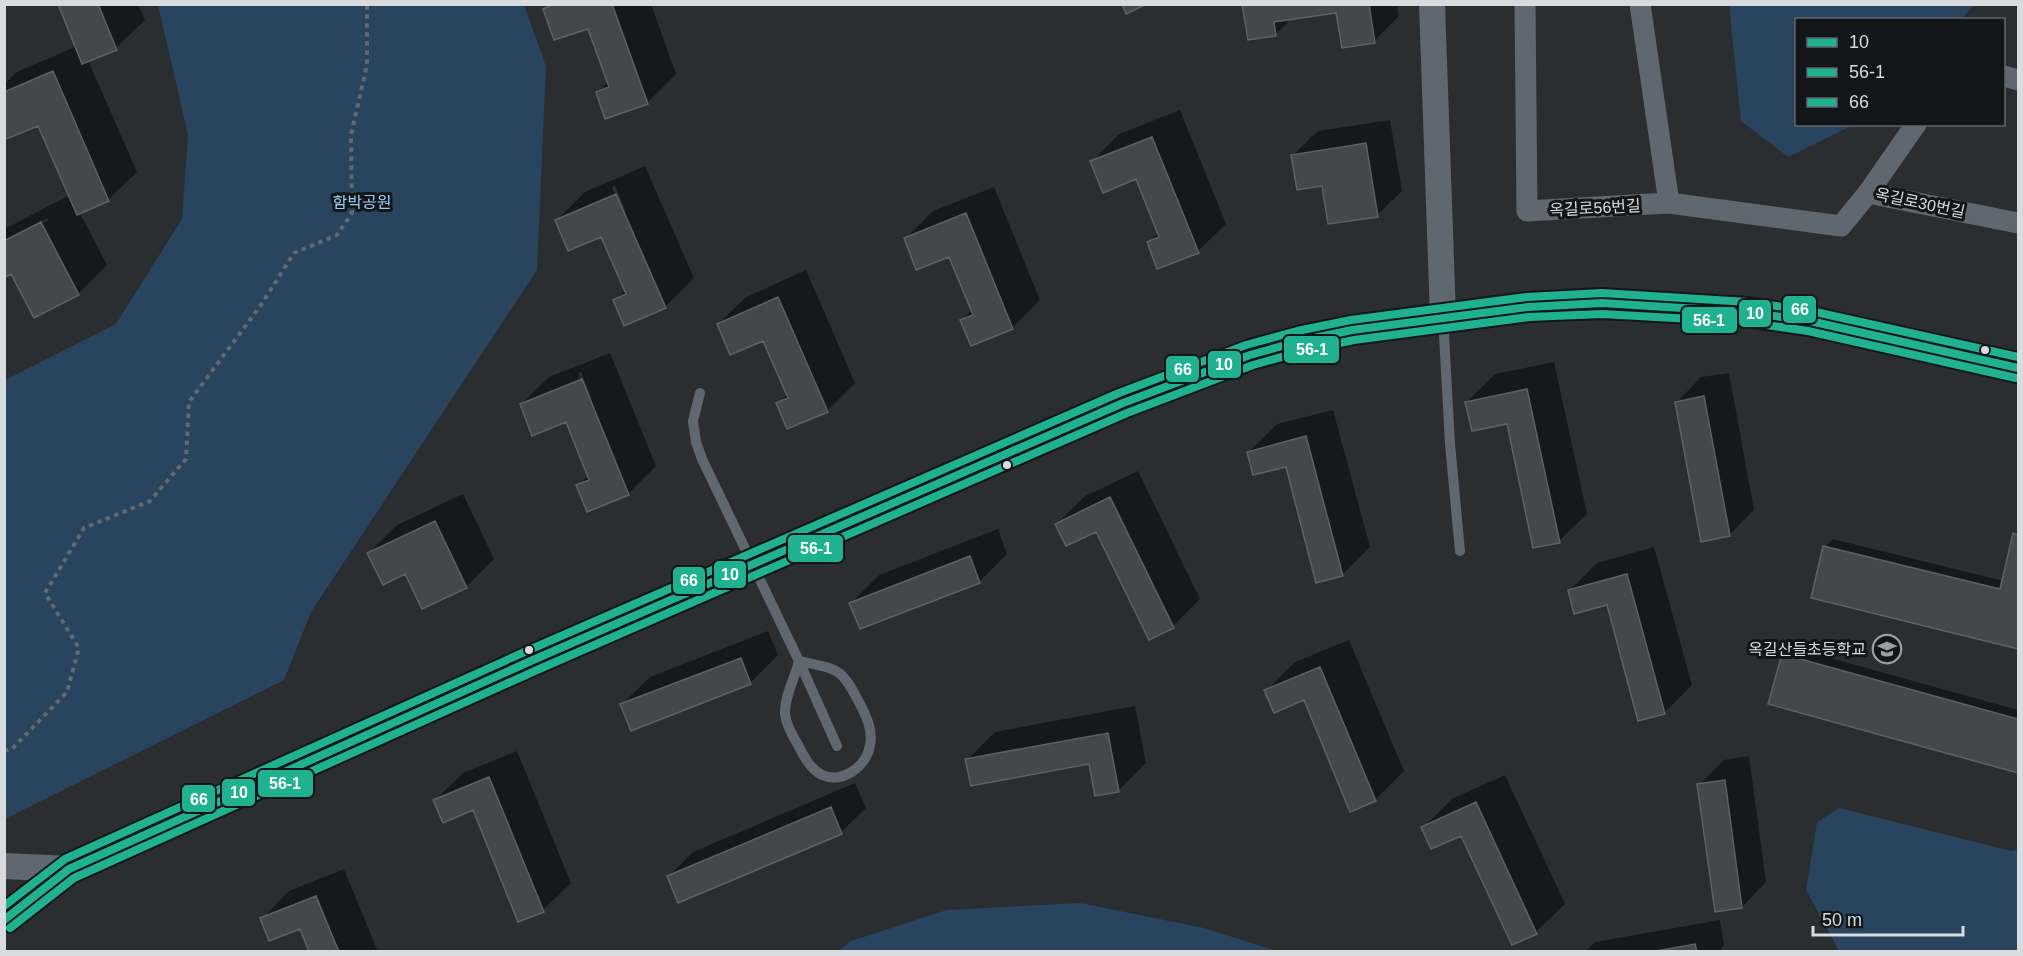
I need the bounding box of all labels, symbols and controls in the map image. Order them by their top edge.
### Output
legend [1795,18,2005,126]
text: 10 [1849,32,1869,52]
text: 56-1 [1849,62,1885,82]
text: 66 [1849,92,1869,112]
street label: 옥길로30번길 [1874,185,1966,221]
park label: 함박공원 [333,194,391,211]
street label: 옥길로56번길 [1549,197,1641,219]
line badge: 66 [1782,295,1817,324]
line badge: 10 [1738,299,1772,328]
text: 66 [1791,301,1809,318]
text: 10 [1746,305,1764,322]
line badge: 56-1 [1681,306,1738,334]
text: 56-1 [1693,312,1725,329]
line badge: 56-1 [1283,335,1340,364]
text: 56-1 [1296,341,1328,358]
unlabelled marker [1979,344,1991,356]
line badge: 10 [1207,350,1242,379]
line badge: 66 [1165,355,1200,383]
text: 10 [1215,356,1233,373]
text: 66 [1174,361,1192,378]
unlabelled marker [1001,459,1013,471]
line badge: 56-1 [787,534,844,563]
text: 56-1 [800,540,832,557]
line badge: 10 [713,560,747,589]
line badge: 66 [672,566,706,595]
text: 10 [721,566,739,583]
text: 66 [680,572,698,589]
school or university icon: 옥길산들초등학교 [1871,633,1903,665]
place label: 옥길산들초등학교 [1748,641,1866,658]
unlabelled marker [523,644,535,656]
line badge: 56-1 [257,769,314,798]
text: 56-1 [269,775,301,792]
line badge: 10 [221,778,256,807]
line badge: 66 [181,784,216,813]
text: 10 [230,784,248,801]
text: 66 [190,791,208,808]
scale bar [1813,899,1963,937]
text: 50 m [1822,910,1862,930]

